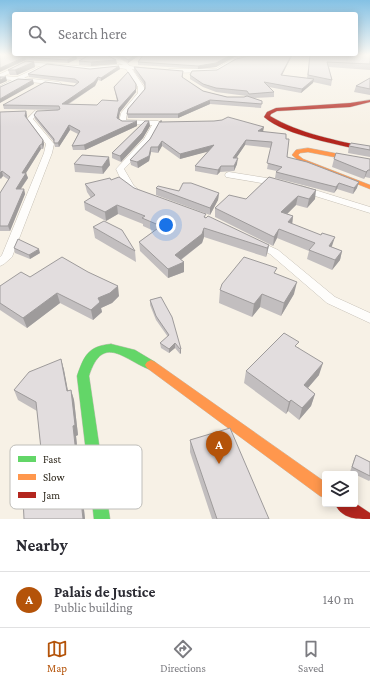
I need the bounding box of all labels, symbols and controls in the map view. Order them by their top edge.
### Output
search box [12,12,358,56]
icon: search [26,23,48,45]
text: Search here [58,26,127,42]
your location [156,215,176,235]
pin: A [206,431,232,464]
legend [10,445,142,509]
text: Fast [43,453,62,465]
text: Slow [43,471,65,483]
map controls [322,471,358,507]
button: layers [322,471,358,507]
text: Jam [42,489,60,502]
text: Nearby [16,536,68,555]
text: Palais de Justice [54,584,155,600]
text: A [25,592,33,607]
text: 140 m [323,592,354,607]
text: Public building [54,600,133,615]
tab: Map [46,638,68,674]
tab: Directions [160,638,206,674]
tab: Saved [298,638,324,674]

